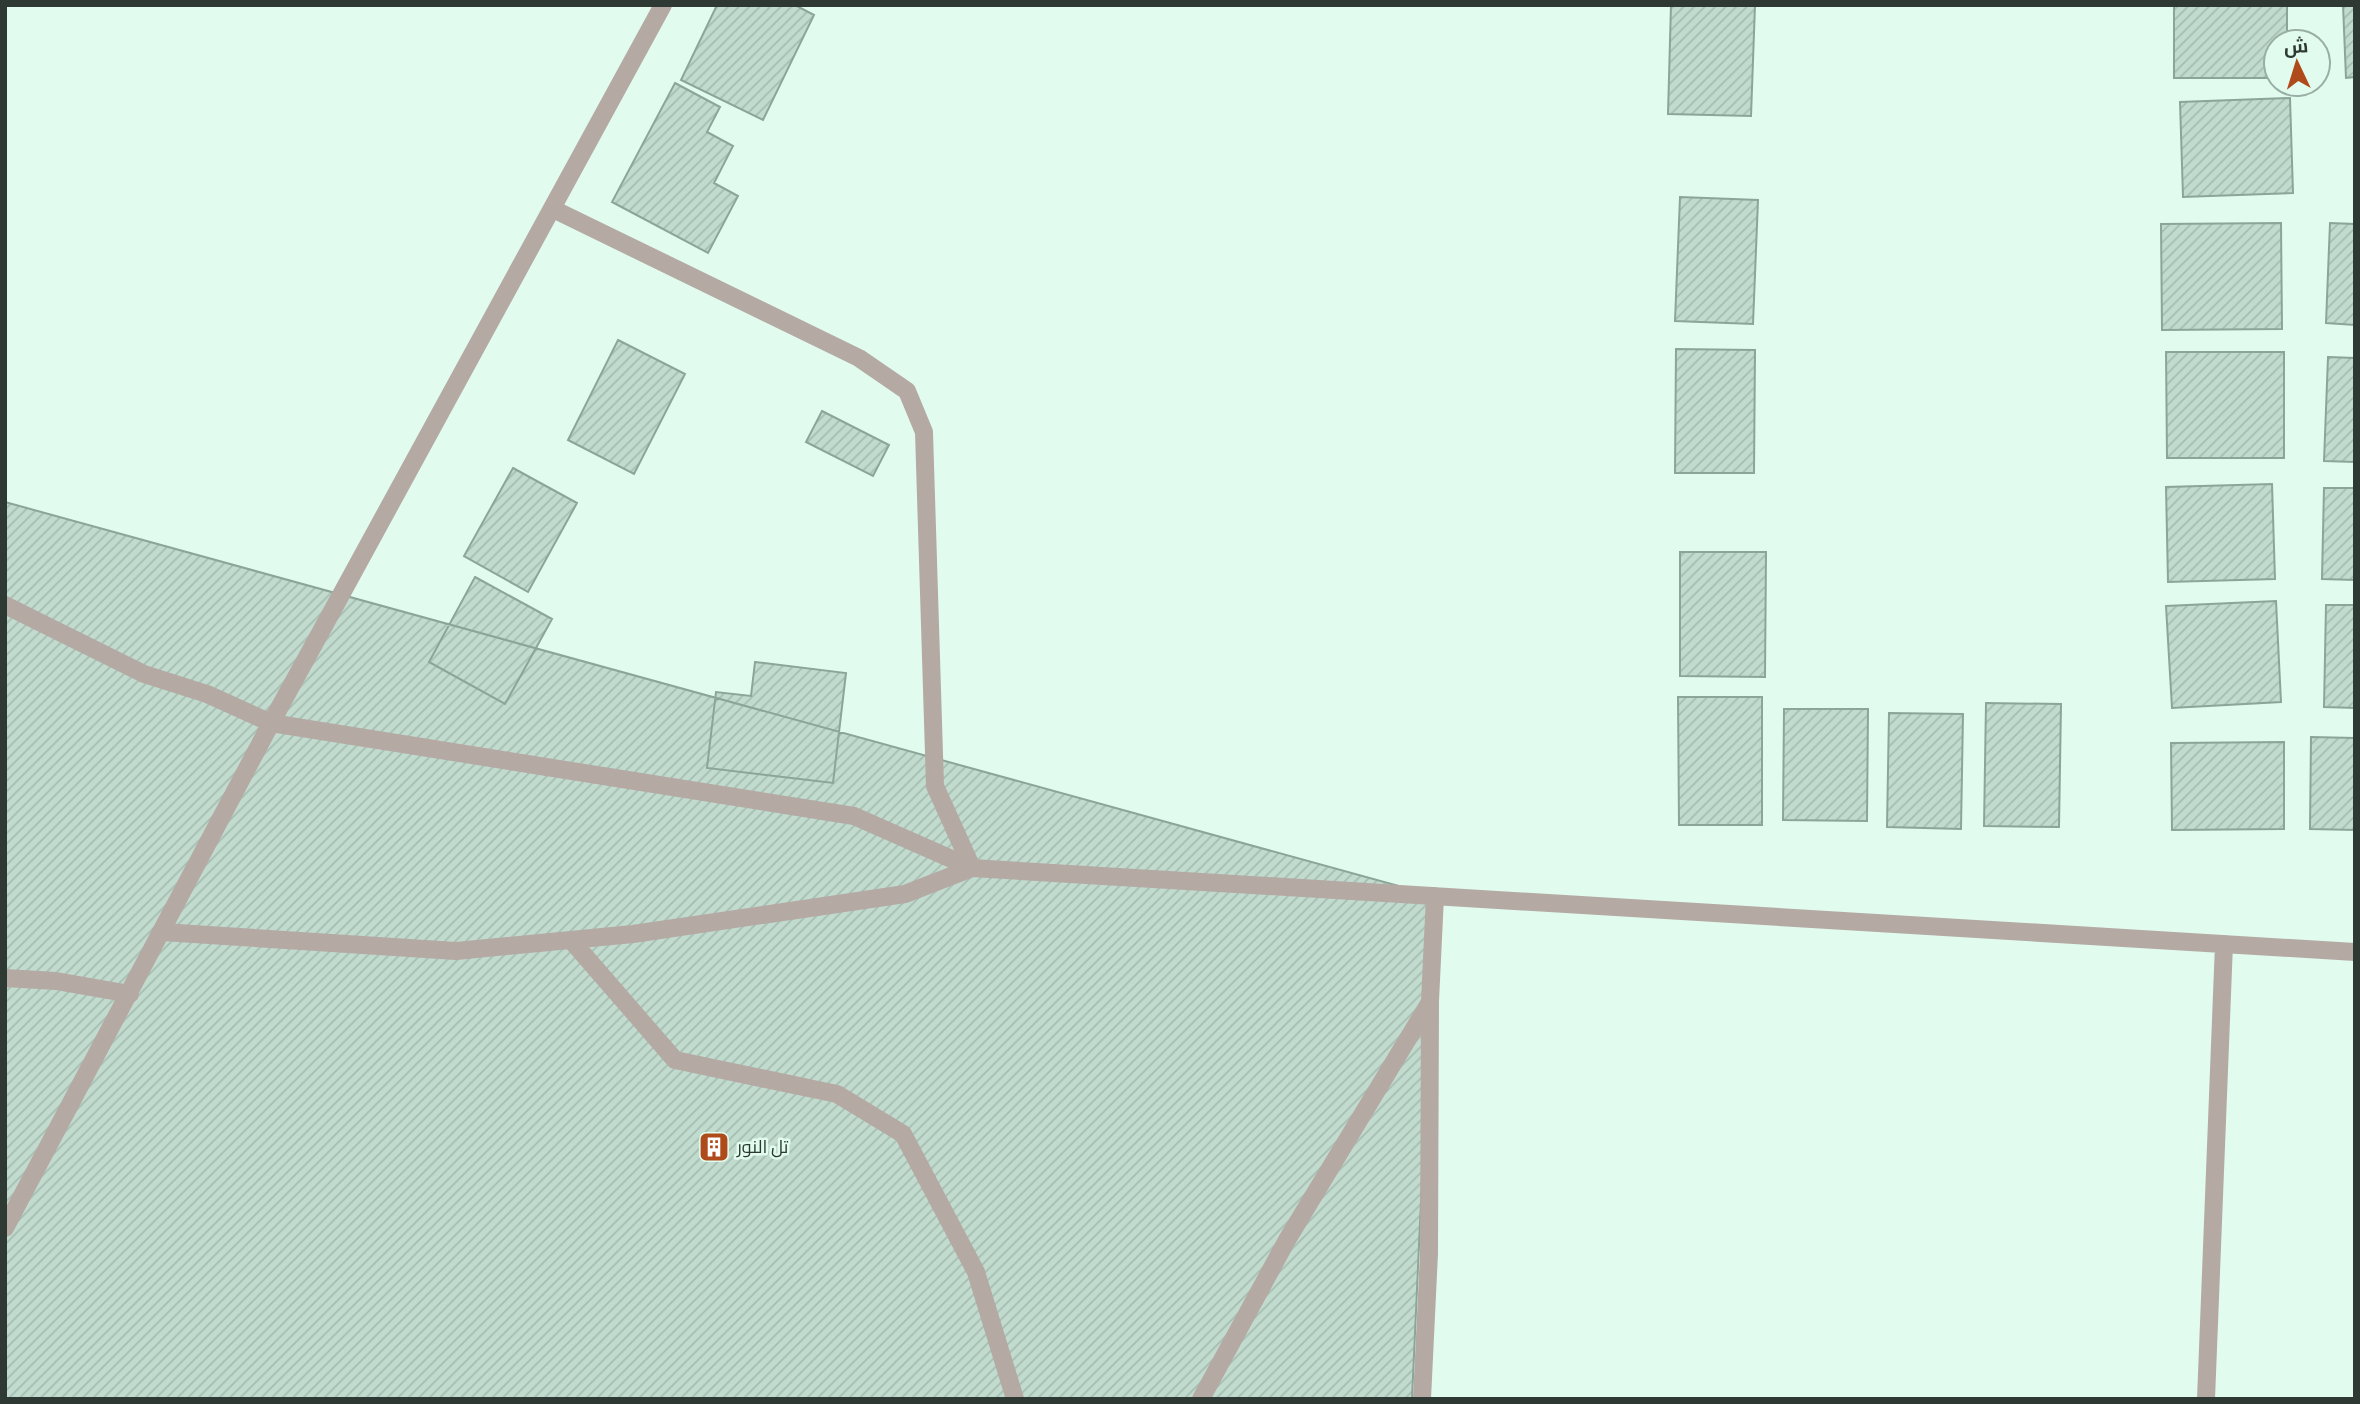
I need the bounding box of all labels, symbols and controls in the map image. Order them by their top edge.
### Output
north arrow [2262,28,2332,98]
text: ش [2283,33,2309,59]
building icon: تل النور [697,1130,731,1164]
place label: تل النور [736,1135,789,1158]

